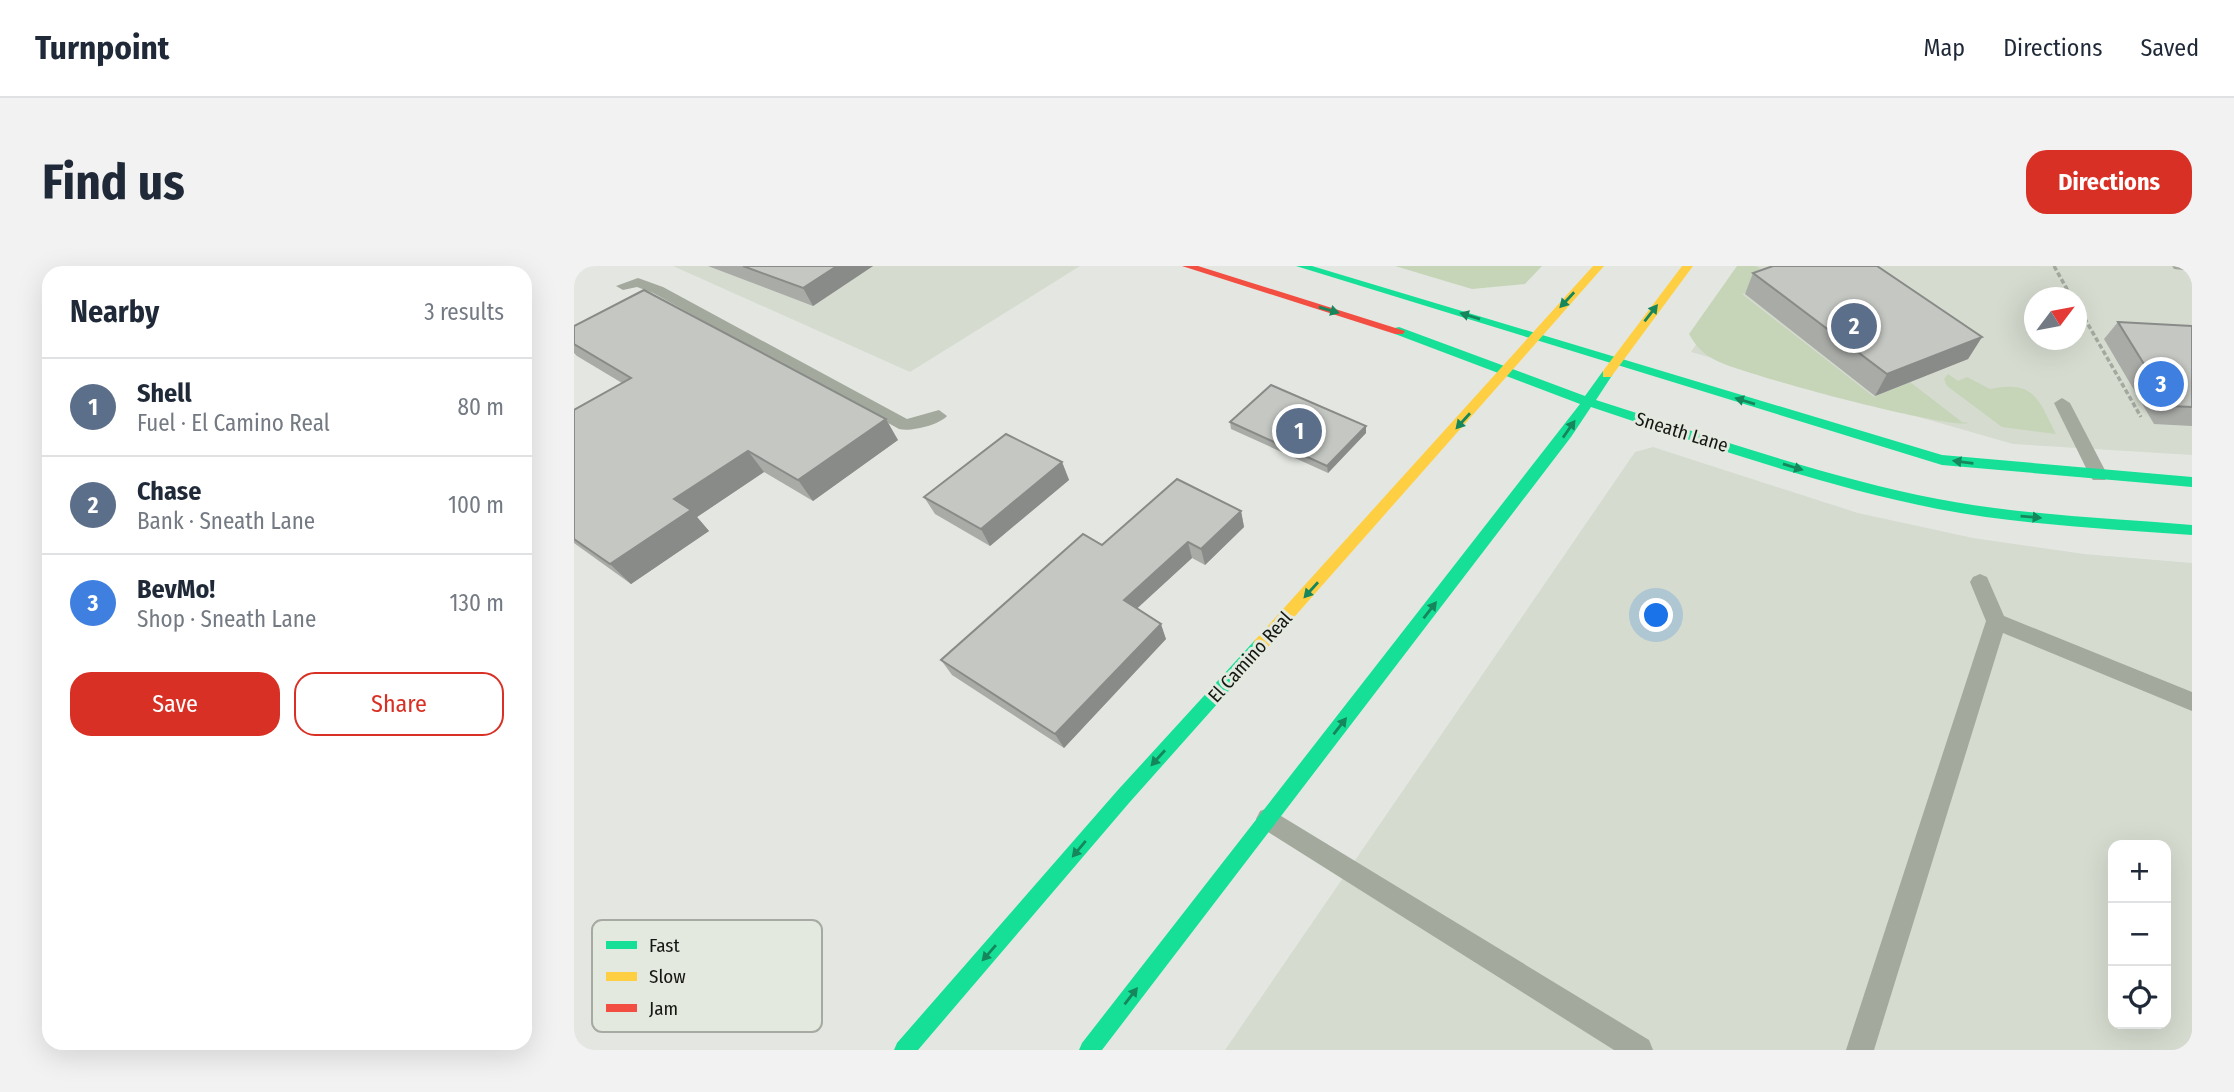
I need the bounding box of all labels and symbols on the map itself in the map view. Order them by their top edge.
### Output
north arrow [2024,287,2087,350]
one-way arrow [1558,292,1575,309]
pin: 2 [1831,300,1877,352]
one-way arrow [1319,305,1340,315]
one-way arrow [1643,305,1658,322]
one-way arrow [1459,311,1480,321]
pin: 3 [2138,358,2184,410]
one-way arrow [1734,395,1755,405]
pin: 1 [1276,405,1322,457]
street label: Sneath Lane [1633,407,1731,457]
one-way arrow [1455,412,1471,430]
one-way arrow [1562,420,1576,438]
one-way arrow [1952,457,1974,468]
one-way arrow [1783,462,1804,473]
one-way arrow [2020,512,2042,523]
one-way arrow [1303,581,1319,598]
your location [1639,598,1673,632]
one-way arrow [1423,601,1438,619]
street label: El Camino Real [1203,607,1297,707]
one-way arrow [1332,717,1346,735]
one-way arrow [1150,749,1166,767]
one-way arrow [1072,841,1087,858]
legend [592,920,822,1032]
text: Fast [649,934,680,957]
one-way arrow [981,944,997,962]
text: Slow [649,965,686,988]
one-way arrow [1124,987,1138,1005]
text: Jam [649,997,678,1020]

